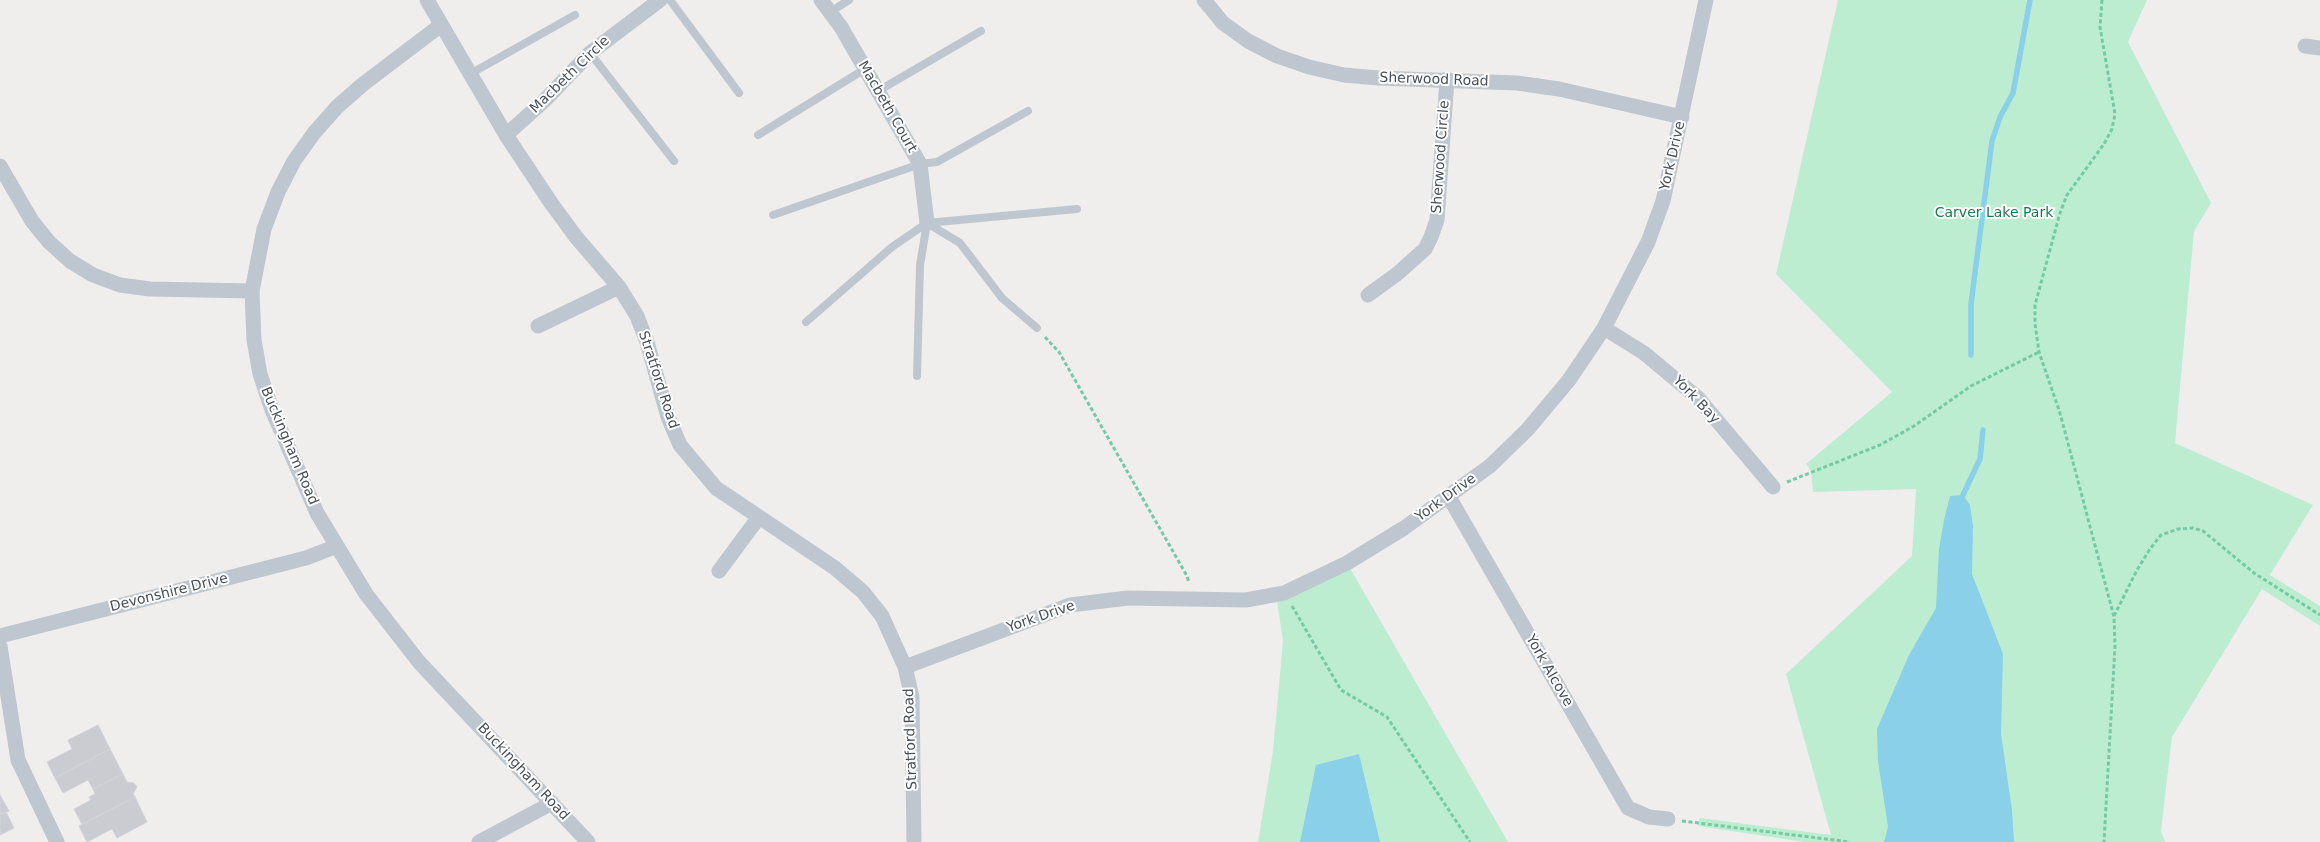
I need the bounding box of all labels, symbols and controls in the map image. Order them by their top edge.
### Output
street label: Macbeth Circle [527,33,613,117]
street label: Macbeth Court [854,58,920,156]
street label: Sherwood Road [1379,70,1489,90]
street label: Sherwood Circle [1429,100,1453,214]
street label: York Drive [1657,120,1689,192]
park label: Carver Lake Park [1935,205,2053,221]
street label: Stratford Road [634,329,682,431]
street label: York Bay [1669,373,1723,427]
street label: Buckingham Road [257,384,321,508]
street label: York Drive [1412,470,1480,526]
street label: Devonshire Drive [108,570,230,616]
street label: York Drive [1005,598,1077,636]
street label: York Alcove [1522,632,1576,710]
street label: Stratford Road [901,688,921,790]
street label: Buckingham Road [474,720,572,824]

